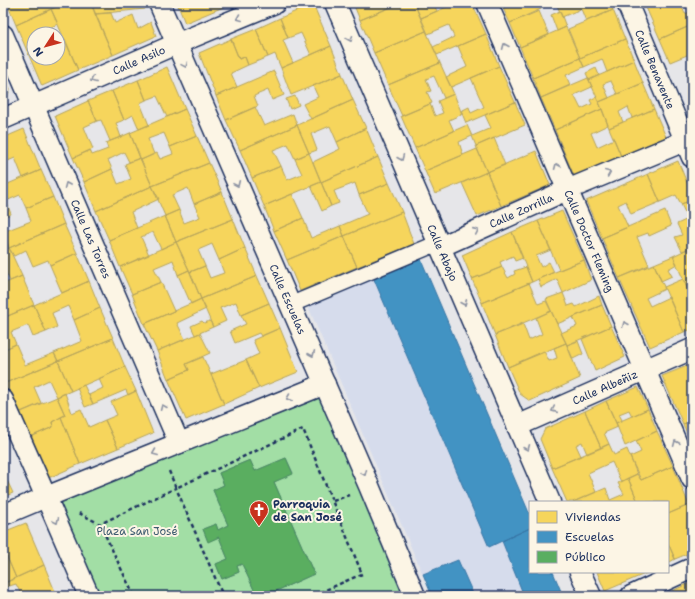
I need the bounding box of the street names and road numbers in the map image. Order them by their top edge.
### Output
street label: Calle Benavente [632,27,678,111]
street label: Calle Asilo [110,42,168,78]
street label: Calle Doctor Fleming [561,187,618,295]
street label: Calle Zorrilla [487,190,556,232]
street label: Calle Las Torres [67,197,115,281]
street label: Calle Abajo [424,222,462,284]
street label: Calle Escuelas [266,262,310,337]
street label: Calle Albeñiz [570,366,640,408]

